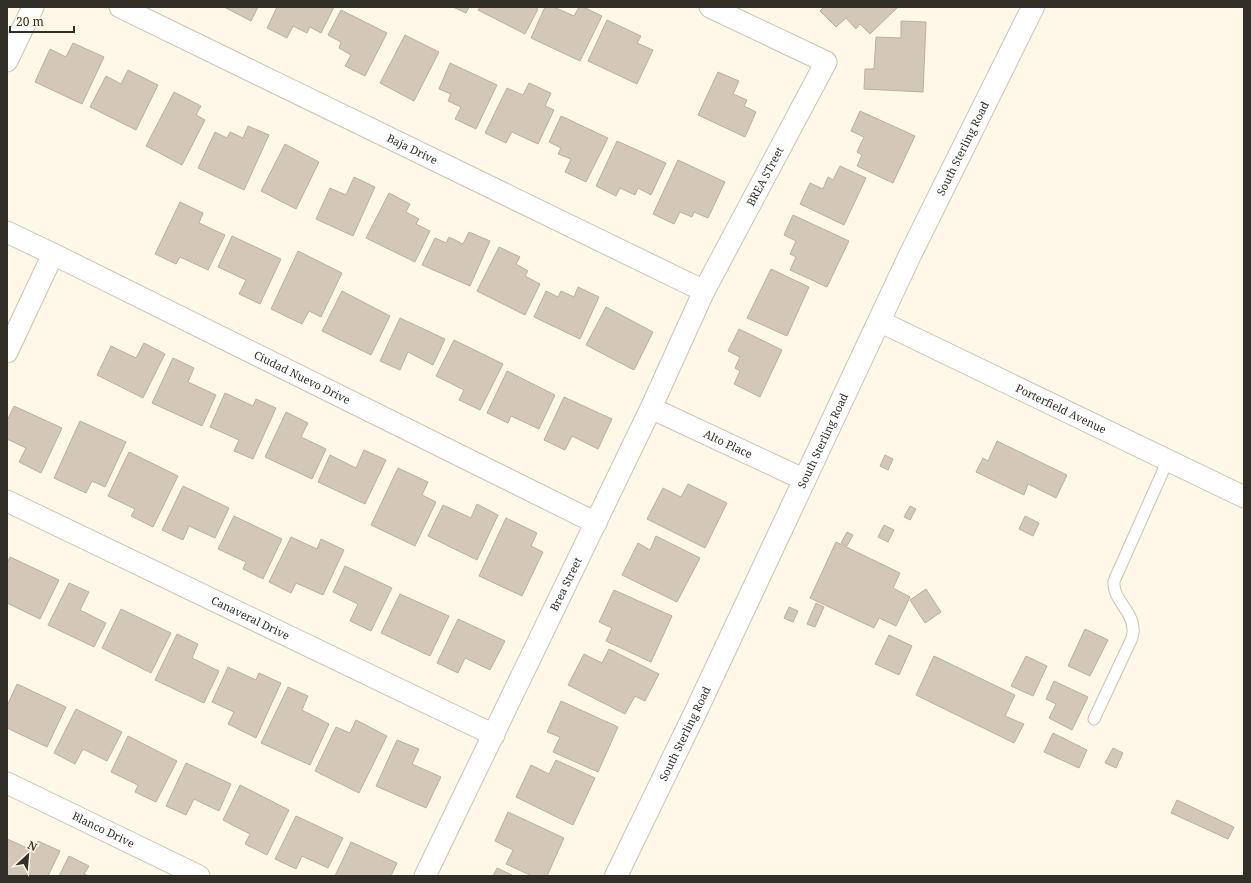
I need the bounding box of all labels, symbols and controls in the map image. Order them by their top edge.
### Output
scale bar [10,8,74,34]
text: 20 m [16,13,44,30]
street label: South Sterling Road [933,98,992,198]
street label: Baja Drive [385,130,441,167]
street label: BREA STreet [743,144,787,209]
street label: Ciudad Nuevo Drive [252,347,353,407]
street label: Porterfield Avenue [1013,380,1109,437]
street label: South Sterling Road [794,390,851,490]
street label: Alto Place [702,426,755,461]
street label: Brea Street [546,555,585,613]
street label: Canaveral Drive [209,592,292,643]
street label: South Sterling Road [655,684,714,783]
street label: Blanco Drive [70,808,137,851]
north arrow [8,835,48,875]
text: N [25,837,40,854]

